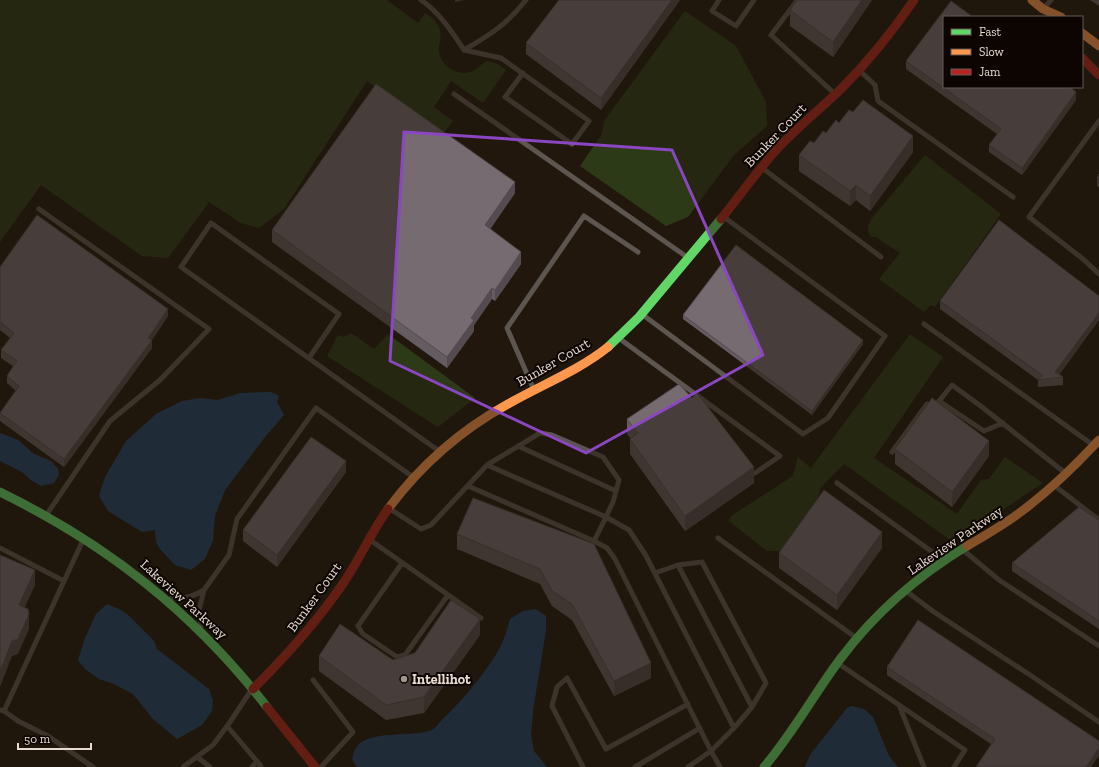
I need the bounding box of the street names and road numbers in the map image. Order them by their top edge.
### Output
street label: Bunker Court [741,99,810,171]
street label: Bunker Court [514,334,594,390]
street label: Lakeview Parkway [905,502,1007,578]
street label: Lakeview Parkway [137,556,231,643]
street label: Bunker Court [283,559,346,635]

